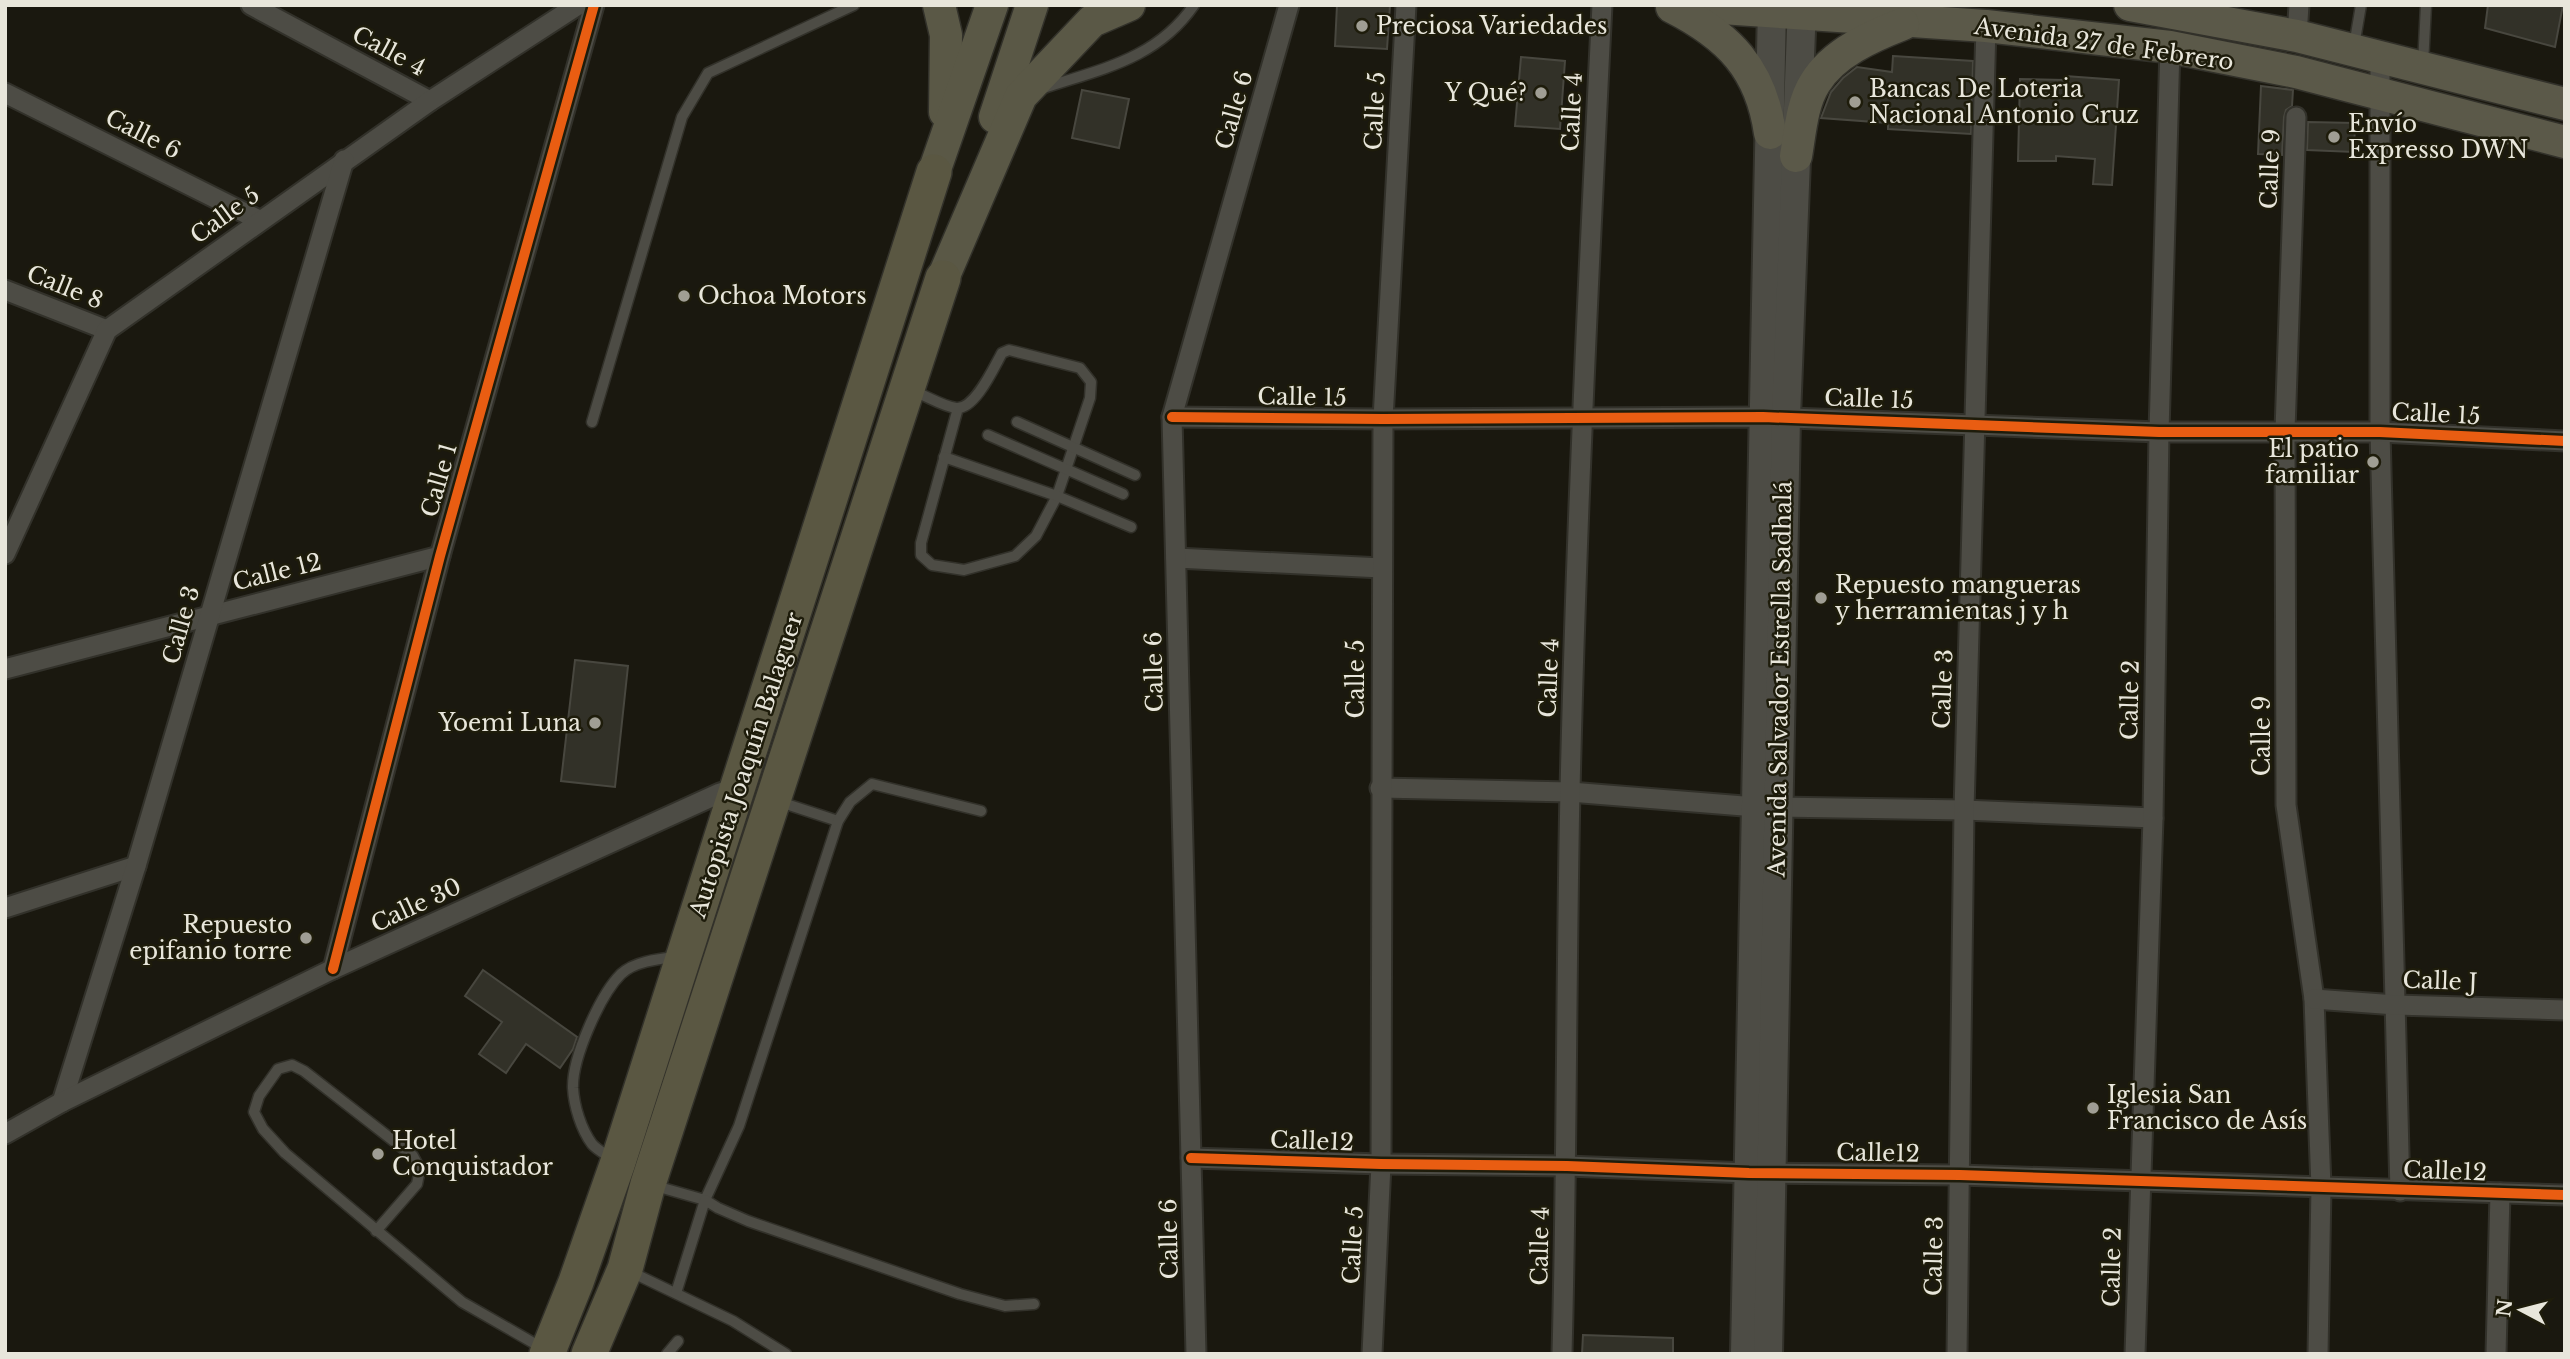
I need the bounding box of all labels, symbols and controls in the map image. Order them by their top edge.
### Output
place label: Preciosa Variedades [1376,12,1608,40]
street label: Avenida 27 de Febrero [1972,12,2235,76]
marker: Preciosa Variedades [1354,18,1370,34]
street label: Calle 4 [347,20,431,82]
street label: Calle 6 [1209,67,1259,153]
street label: Calle 5 [1359,71,1391,151]
street label: Calle 4 [1556,72,1588,152]
place label: Bancas De Loteria Nacional Antonio Cruz [1869,75,2139,129]
place label: Y Qué? [1444,79,1527,107]
marker: Y Qué? [1533,85,1549,101]
marker: Bancas De Loteria Nacional Antonio Cruz [1847,94,1863,110]
street label: Calle 6 [101,103,185,165]
place label: Envío Expresso DWN [2348,110,2528,164]
street label: Calle 9 [2255,128,2285,210]
marker: Envío Expresso DWN [2326,129,2342,145]
street label: Calle 5 [185,180,265,250]
street label: Calle 8 [23,259,107,315]
place label: Ochoa Motors [698,282,867,310]
marker: Ochoa Motors [676,288,692,304]
street label: Calle 15 [1257,382,1347,412]
street label: Calle 15 [1824,383,1914,415]
street label: Calle 15 [2391,398,2481,430]
place label: El patio familiar [2265,435,2359,489]
street label: Calle 1 [415,440,463,520]
marker: El patio familiar [2365,454,2381,470]
street label: Avenida Salvador Estrella Sadhalá [1763,480,1797,878]
street label: Calle 12 [230,547,324,597]
place label: Repuesto mangueras y herramientas j y h [1835,571,2081,625]
street label: Calle 3 [157,583,205,667]
marker: Repuesto mangueras y herramientas j y h [1813,590,1829,606]
street label: Autopista Joaquín Balaguer [683,609,809,922]
street label: Calle 6 [1139,631,1169,713]
street label: Calle 4 [1534,638,1564,718]
street label: Calle 5 [1342,640,1370,718]
street label: Calle 3 [1928,648,1958,730]
street label: Calle 2 [2115,660,2145,740]
street label: Calle 9 [2248,696,2276,776]
place label: Yoemi Luna [437,709,581,737]
marker: Yoemi Luna [587,715,603,731]
street label: Calle 30 [366,872,466,938]
place label: Repuesto epifanio torre [129,911,292,965]
marker: Repuesto epifanio torre [298,930,314,946]
street label: Calle J [2402,966,2478,996]
place label: Iglesia San Francisco de Asís [2107,1081,2307,1135]
marker: Iglesia San Francisco de Asís [2085,1100,2101,1116]
street label: Calle12 [1270,1126,1354,1156]
place label: Hotel Conquistador [392,1127,553,1181]
street label: Calle12 [1836,1138,1920,1168]
marker: Hotel Conquistador [370,1146,386,1162]
street label: Calle12 [2403,1156,2487,1186]
street label: Calle 6 [1154,1198,1184,1280]
street label: Calle 5 [1337,1205,1369,1285]
street label: Calle 4 [1525,1206,1555,1286]
street label: Calle 3 [1919,1216,1949,1296]
street label: Calle 2 [2097,1227,2127,1307]
north arrow [2486,1275,2556,1345]
text: N [2492,1298,2517,1318]

